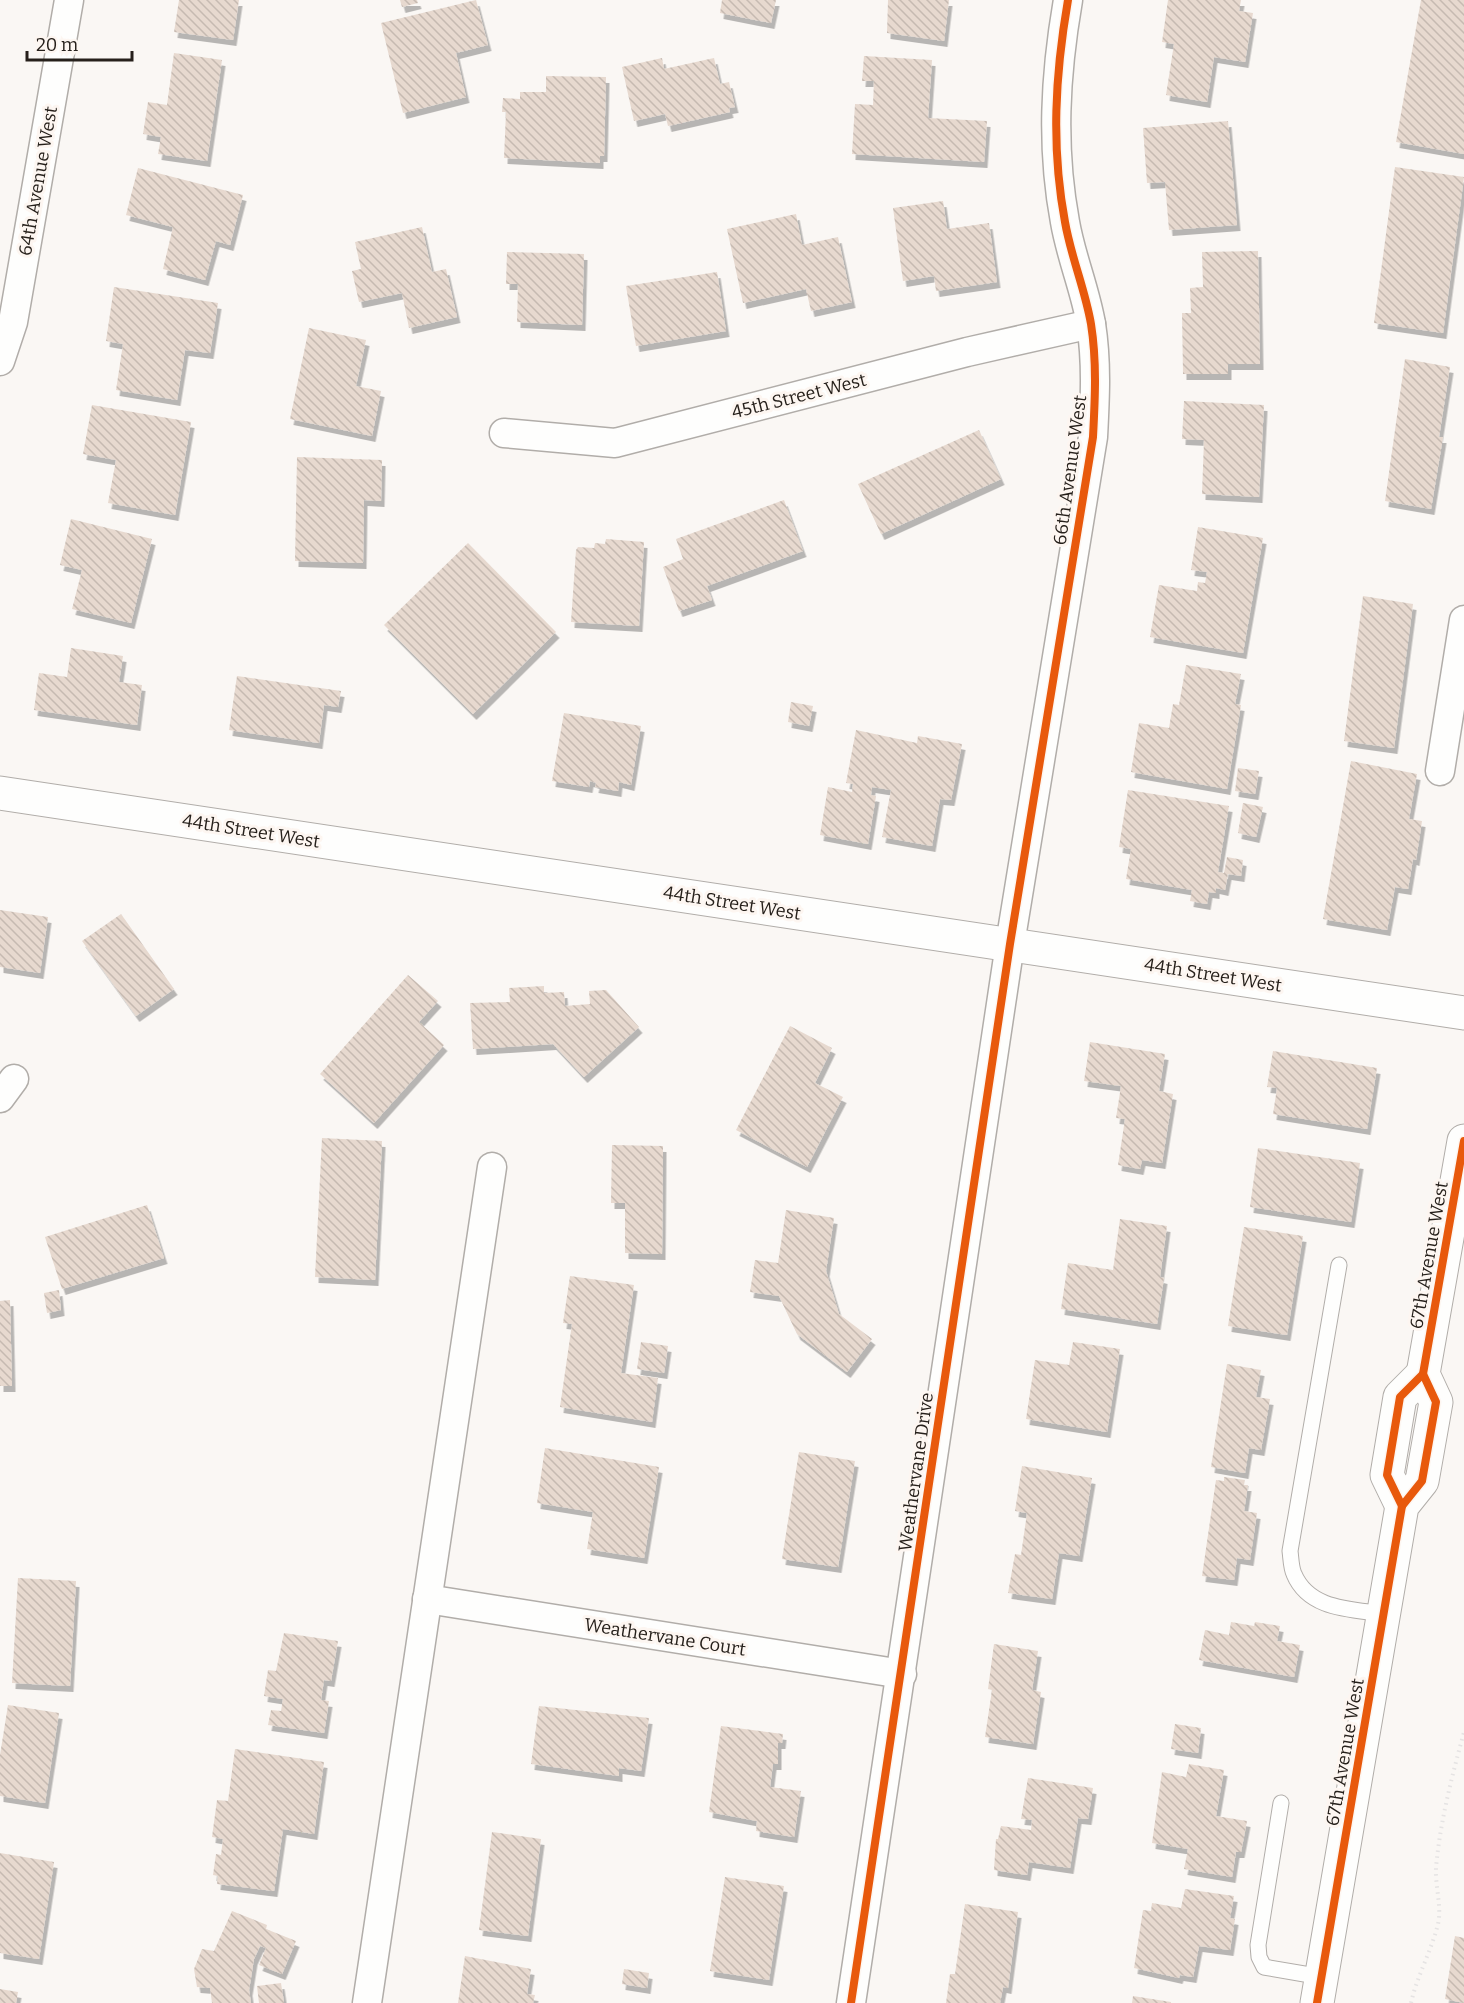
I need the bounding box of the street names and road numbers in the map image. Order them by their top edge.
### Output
street label: 64th Avenue West [14,104,62,257]
street label: 45th Street West [730,369,869,423]
street label: 66th Avenue West [1049,393,1091,546]
street label: 44th Street West [181,809,322,853]
street label: 44th Street West [662,881,803,925]
street label: 44th Street West [1143,953,1284,997]
street label: 67th Avenue West [1405,1179,1453,1330]
street label: Weathervane Drive [894,1391,938,1553]
street label: Weathervane Court [583,1613,748,1661]
street label: 67th Avenue West [1321,1676,1369,1827]

